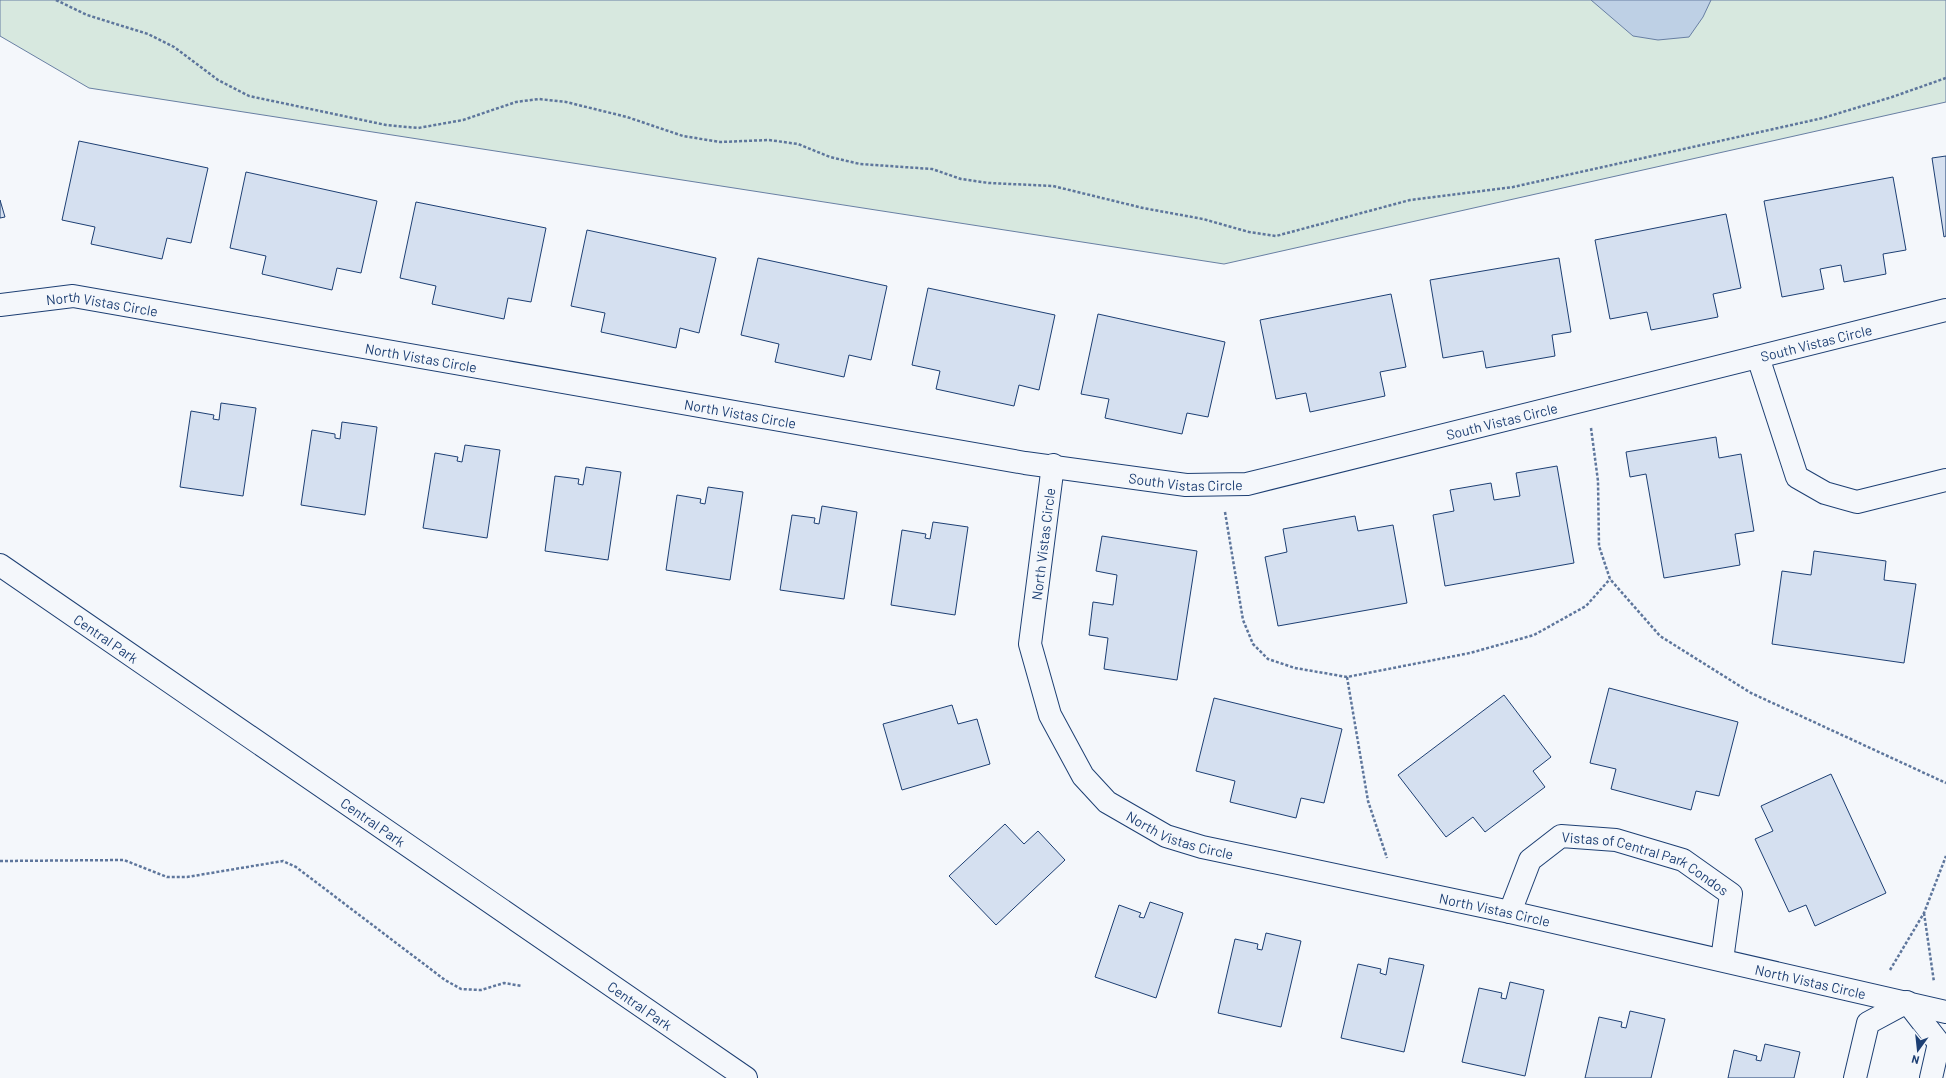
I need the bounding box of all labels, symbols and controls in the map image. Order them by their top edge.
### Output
street label: North Vistas Circle [45,288,159,319]
street label: South Vistas Circle [1759,320,1874,364]
street label: North Vistas Circle [364,339,478,375]
street label: North Vistas Circle [683,395,798,431]
street label: South Vistas Circle [1444,399,1559,443]
street label: South Vistas Circle [1128,469,1243,494]
street label: North Vistas Circle [1028,487,1058,601]
street label: Central Park [71,610,142,666]
street label: Central Park [338,794,409,850]
street label: North Vistas Circle [1124,807,1235,862]
street label: Vistas of Central Park Condos [1561,828,1732,898]
street label: North Vistas Circle [1438,889,1552,929]
street label: North Vistas Circle [1754,960,1868,1002]
street label: Central Park [605,977,676,1033]
north arrow [1898,1030,1938,1070]
text: N [1910,1053,1921,1067]

